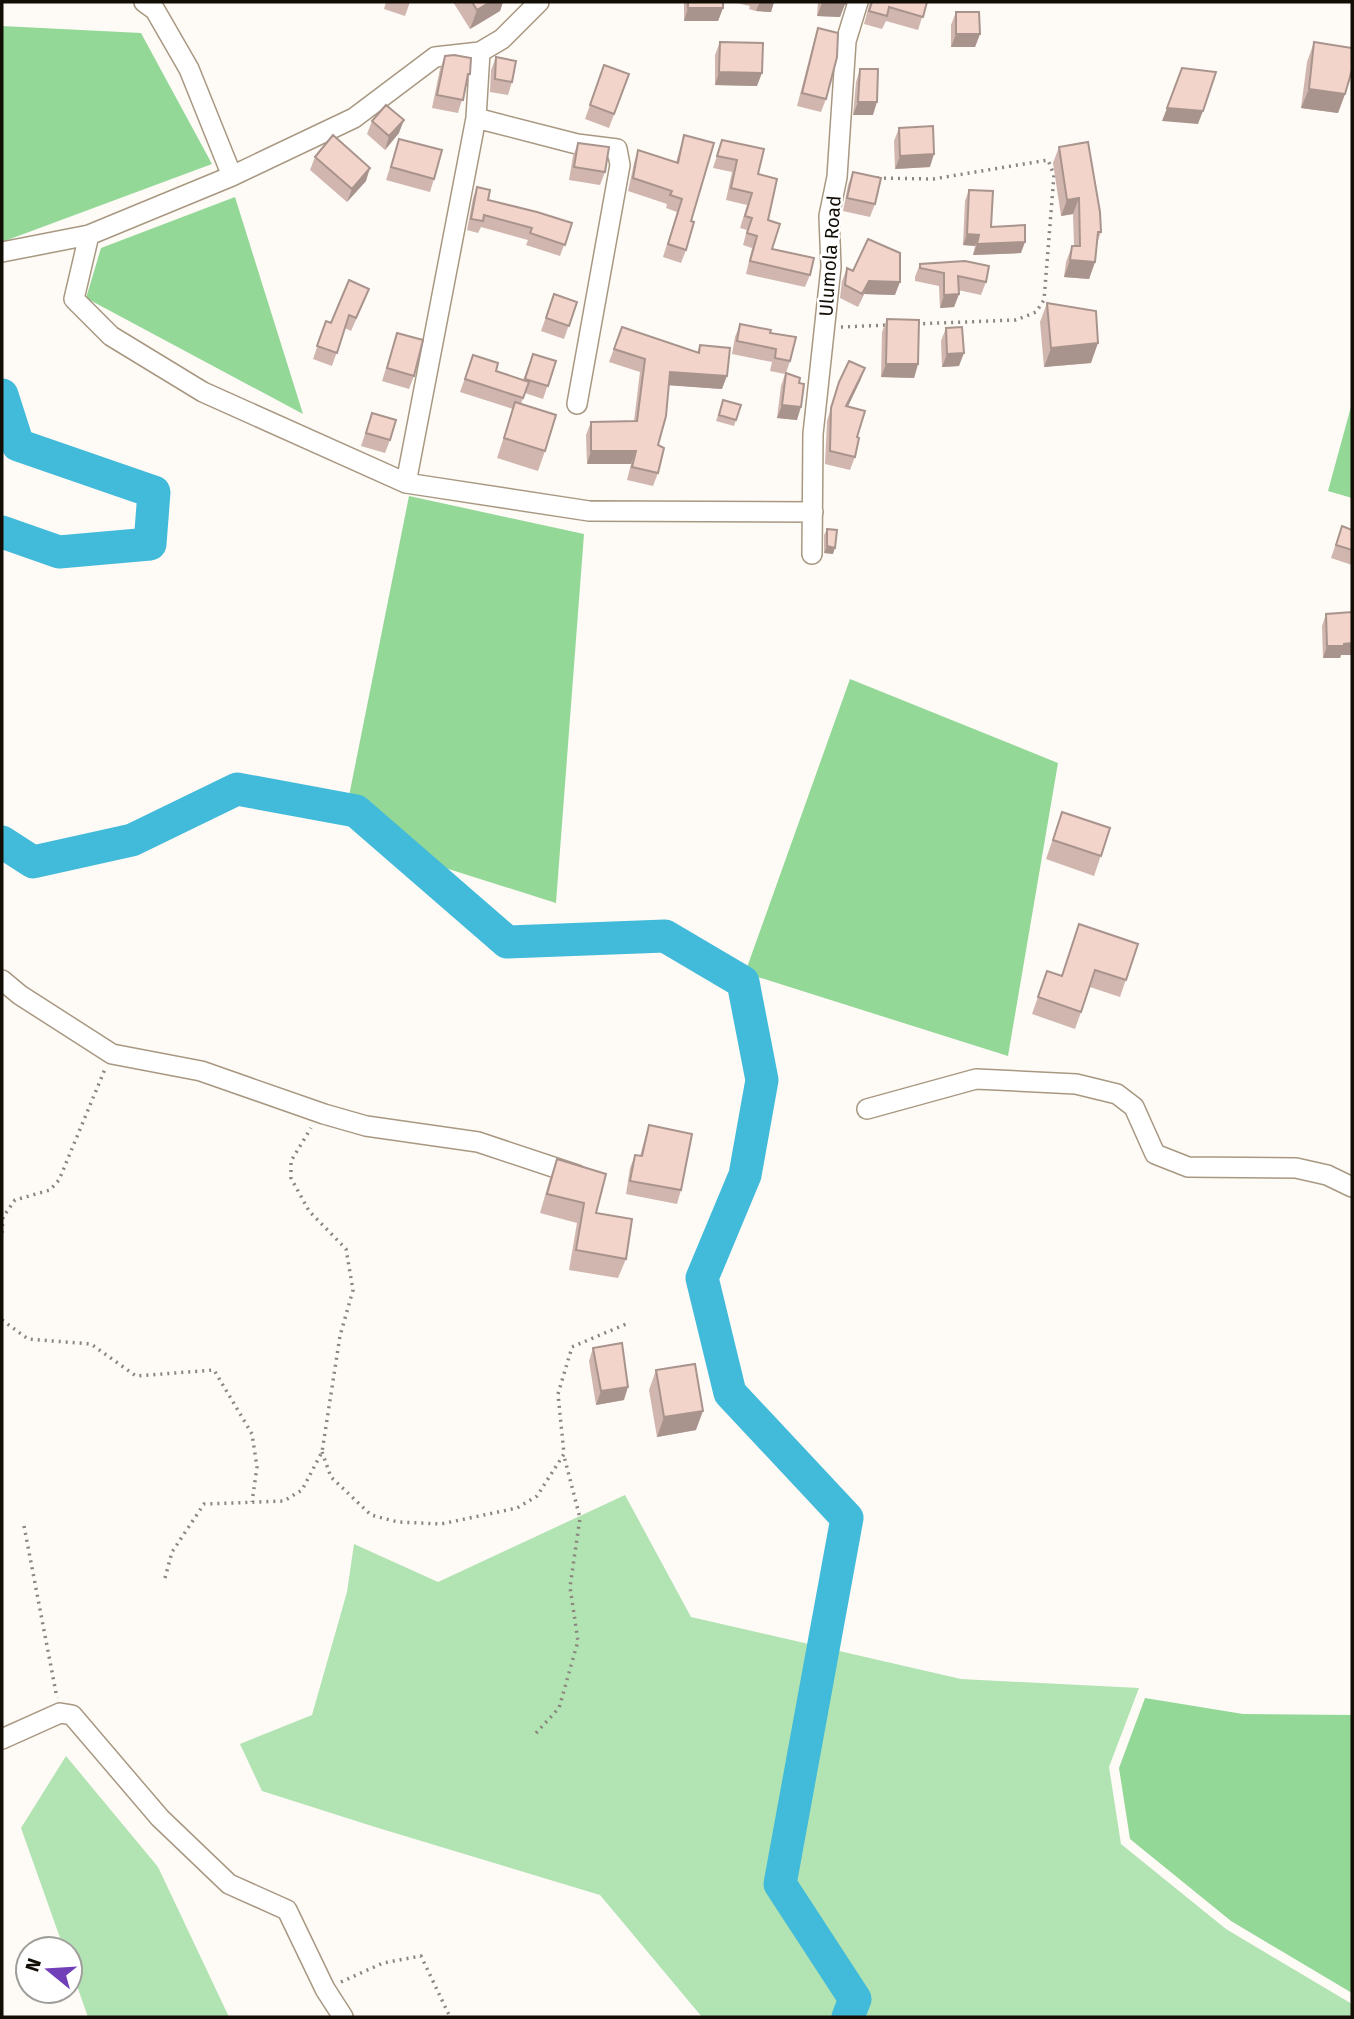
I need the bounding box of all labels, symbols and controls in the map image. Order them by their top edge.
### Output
street label: Ulumola Road [814,195,846,317]
north arrow [14,1935,84,2005]
text: N [20,1955,46,1974]

